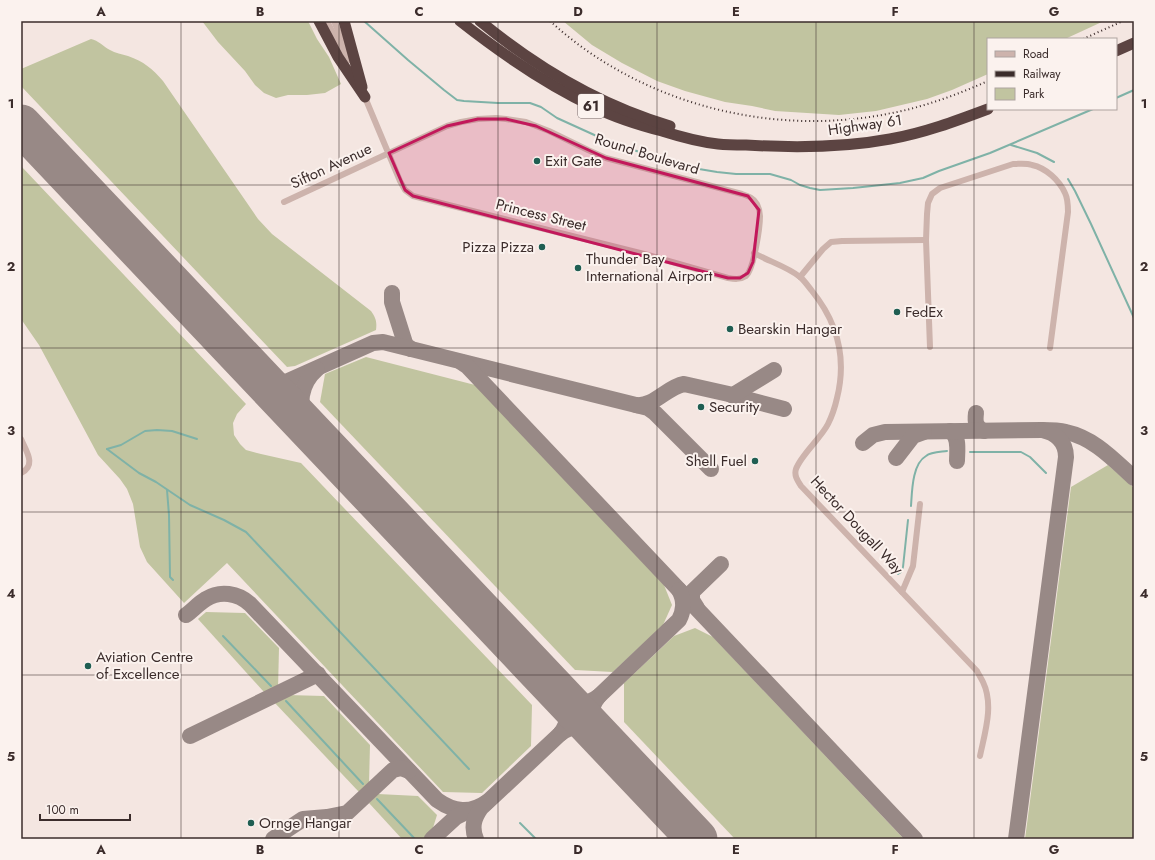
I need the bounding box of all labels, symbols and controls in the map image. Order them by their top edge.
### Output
text: A [95,2,106,21]
text: B [256,2,265,21]
text: C [414,2,424,21]
text: D [573,2,583,21]
text: E [732,2,740,21]
text: F [891,2,899,21]
text: G [1049,2,1060,21]
legend [987,38,1117,110]
text: Road [1023,45,1049,63]
text: Railway [1023,65,1061,83]
text: Park [1023,85,1045,103]
text: 1 [8,94,14,113]
road number: 61 [578,94,604,118]
text: 1 [1141,94,1147,113]
street label: Highway 61 [826,109,904,141]
street label: Round Boulevard [592,128,702,180]
street label: Sifton Avenue [287,137,375,194]
place label: Exit Gate [545,150,602,172]
marker: Exit Gate [532,156,542,166]
street label: Princess Street [494,193,589,237]
place label: Pizza Pizza [462,236,534,258]
marker: Pizza Pizza [537,242,547,252]
place label: Thunder Bay International Airport [586,248,713,287]
text: 2 [7,257,15,276]
text: 2 [1140,257,1148,276]
marker: Thunder Bay International Airport [573,263,583,273]
place label: FedEx [905,301,944,323]
marker: FedEx [892,307,902,317]
place label: Bearskin Hangar [738,318,843,340]
marker: Bearskin Hangar [725,324,735,334]
place label: Security [709,396,760,418]
marker: Security [696,402,706,412]
text: 3 [7,421,15,440]
text: 3 [1140,421,1148,440]
place label: Shell Fuel [686,450,747,472]
marker: Shell Fuel [750,456,760,466]
street label: Hector Dougall Way [805,471,909,579]
text: 4 [6,584,16,603]
text: 4 [1139,584,1149,603]
place label: Aviation Centre of Excellence [96,646,193,685]
marker: Aviation Centre of Excellence [83,661,93,671]
text: 5 [7,747,15,766]
text: 5 [1140,747,1148,766]
scale bar [40,796,130,822]
text: 100 m [46,801,79,819]
place label: Ornge Hangar [259,812,352,834]
marker: Ornge Hangar [246,818,256,828]
text: A [95,840,106,859]
text: B [256,840,265,859]
text: C [414,840,424,859]
text: D [573,840,583,859]
text: E [732,840,740,859]
text: F [891,840,899,859]
text: G [1049,840,1060,859]

